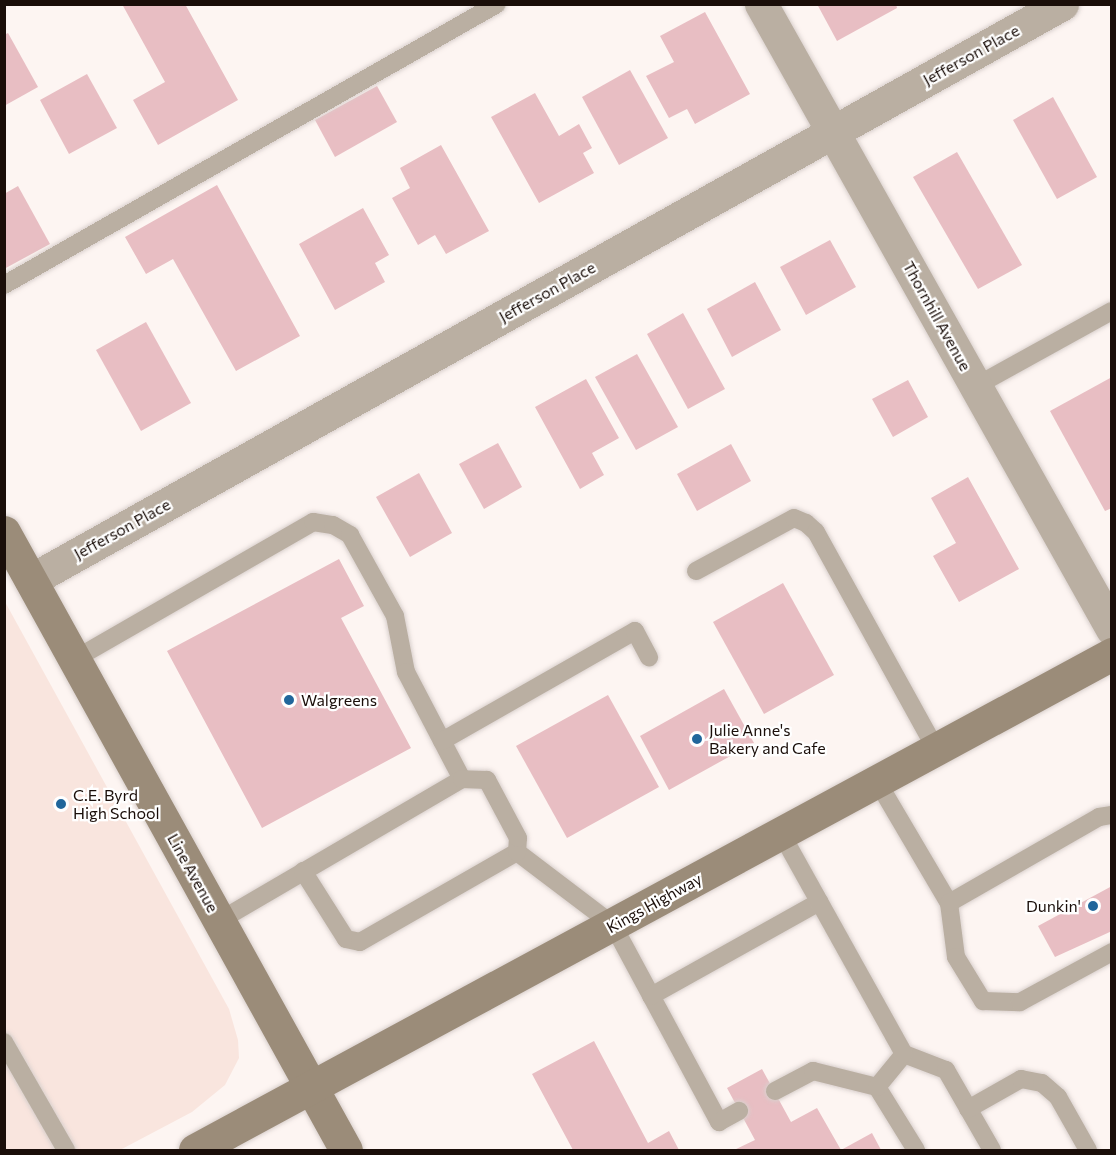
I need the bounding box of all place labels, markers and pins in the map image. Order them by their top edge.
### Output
place label: Walgreens [301,690,377,710]
marker: Walgreens [282,693,296,707]
place label: Julie Anne's Bakery and Cafe [709,720,826,758]
marker: Julie Anne's Bakery and Cafe [690,732,704,746]
place label: C.E. Byrd High School [73,785,160,823]
marker: C.E. Byrd High School [54,797,68,811]
place label: Dunkin' [1026,896,1081,916]
marker: Dunkin' [1086,899,1100,913]

